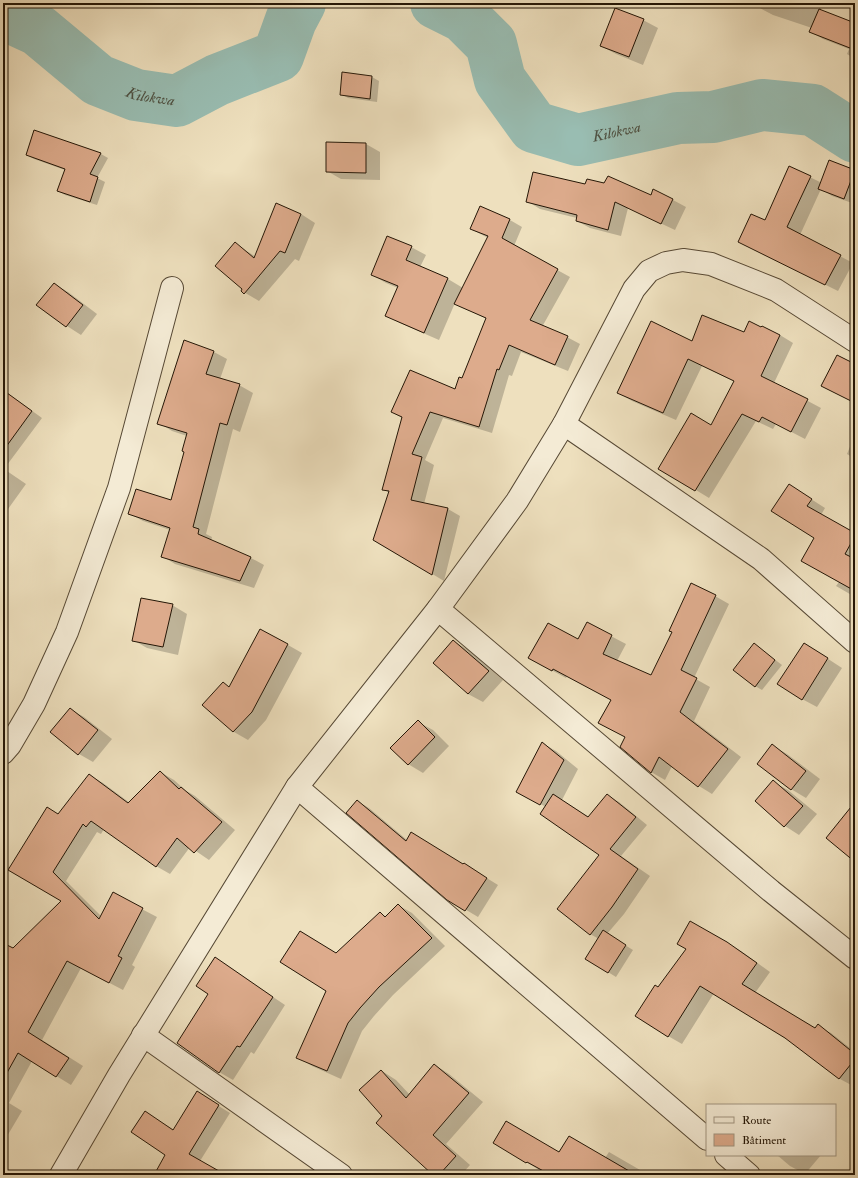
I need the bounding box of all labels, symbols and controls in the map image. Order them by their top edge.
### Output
water label: Kilokwa [122,83,176,111]
water label: Kilokwa [590,117,643,147]
legend [706,1104,836,1156]
text: Route [742,1113,771,1128]
text: Bâtiment [742,1133,786,1148]

